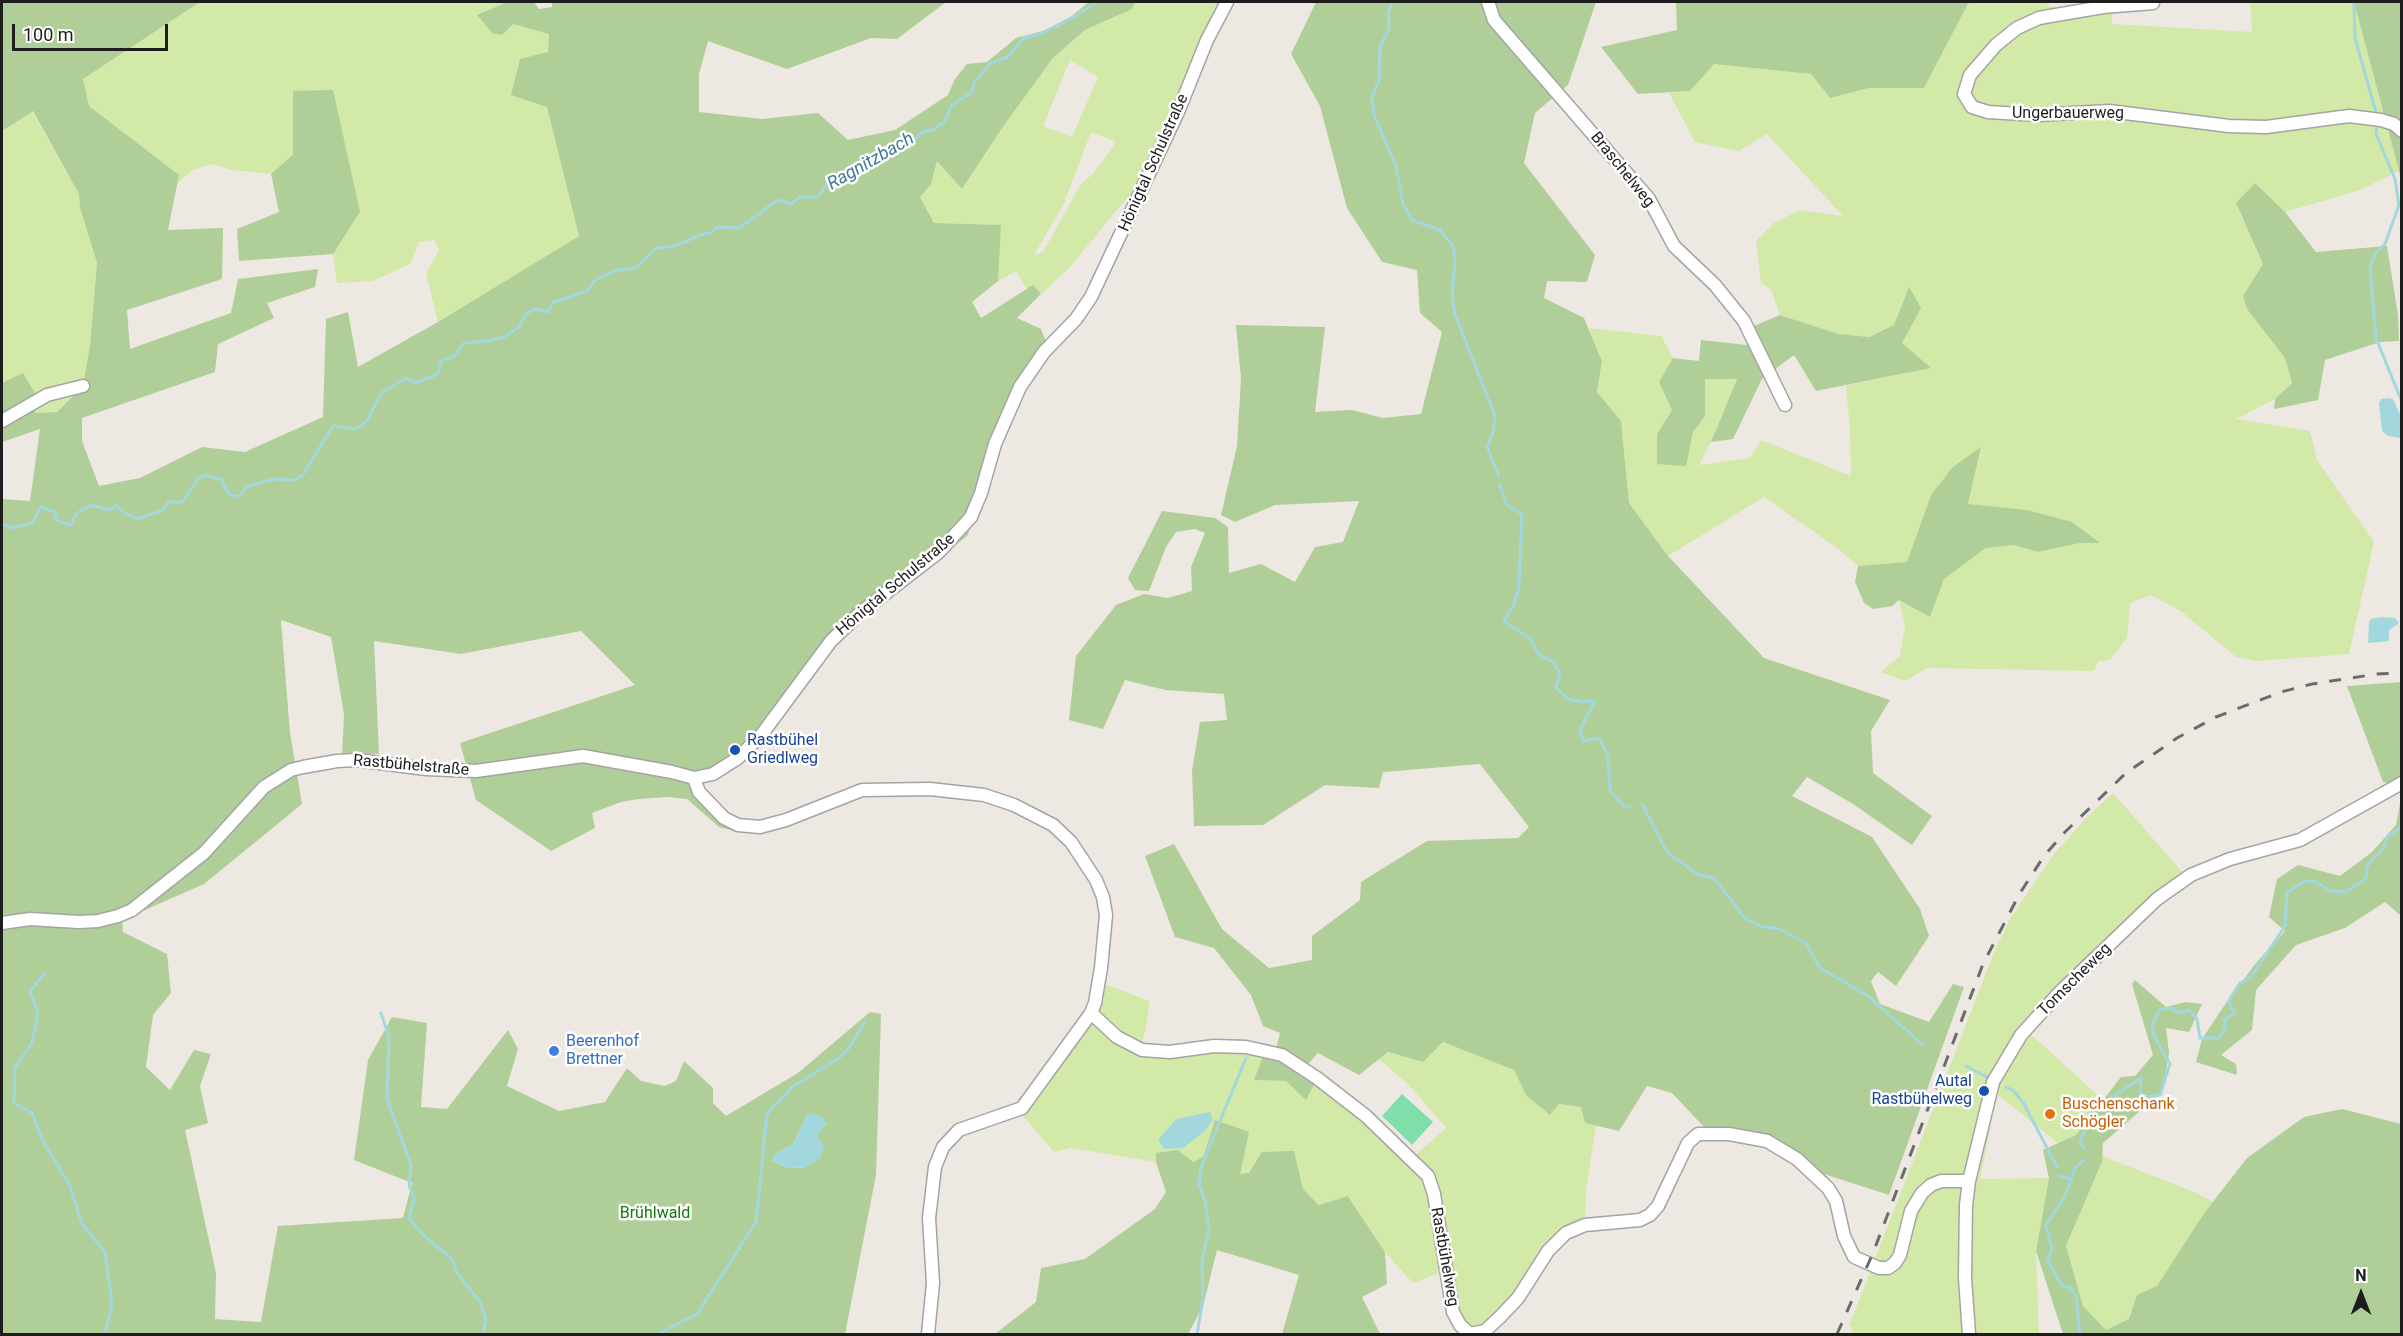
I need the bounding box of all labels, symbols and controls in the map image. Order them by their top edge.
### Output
scale bar [15,12,171,50]
text: 100 m [23,24,74,45]
street label: Hönigtal Schulstraße [1115,91,1193,235]
street label: Ungerbauerweg [2012,104,2124,124]
water label: Ragnitzbach [824,129,918,195]
street label: Braschelweg [1586,129,1658,211]
street label: Hönigtal Schulstraße [833,530,959,640]
place label: Rastbühel Griedlweg [747,731,818,769]
marker: Rastbühel Griedlweg [728,743,742,757]
street label: Rastbühelstraße [352,751,470,781]
street label: Tomscheweg [2034,939,2116,1021]
place label: Beerenhof Brettner [566,1032,639,1070]
marker: Beerenhof Brettner [547,1044,561,1058]
place label: Autal Rastbühelweg [1871,1072,1972,1110]
marker: Autal Rastbühelweg [1977,1084,1991,1098]
place label: Buschenschank Schögler [2062,1095,2175,1133]
marker: Buschenschank Schögler [2043,1107,2057,1121]
park label: Brühlwald [620,1204,690,1224]
street label: Rastbühelweg [1426,1206,1462,1308]
north arrow [2331,1264,2391,1324]
text: N [2355,1266,2367,1285]

